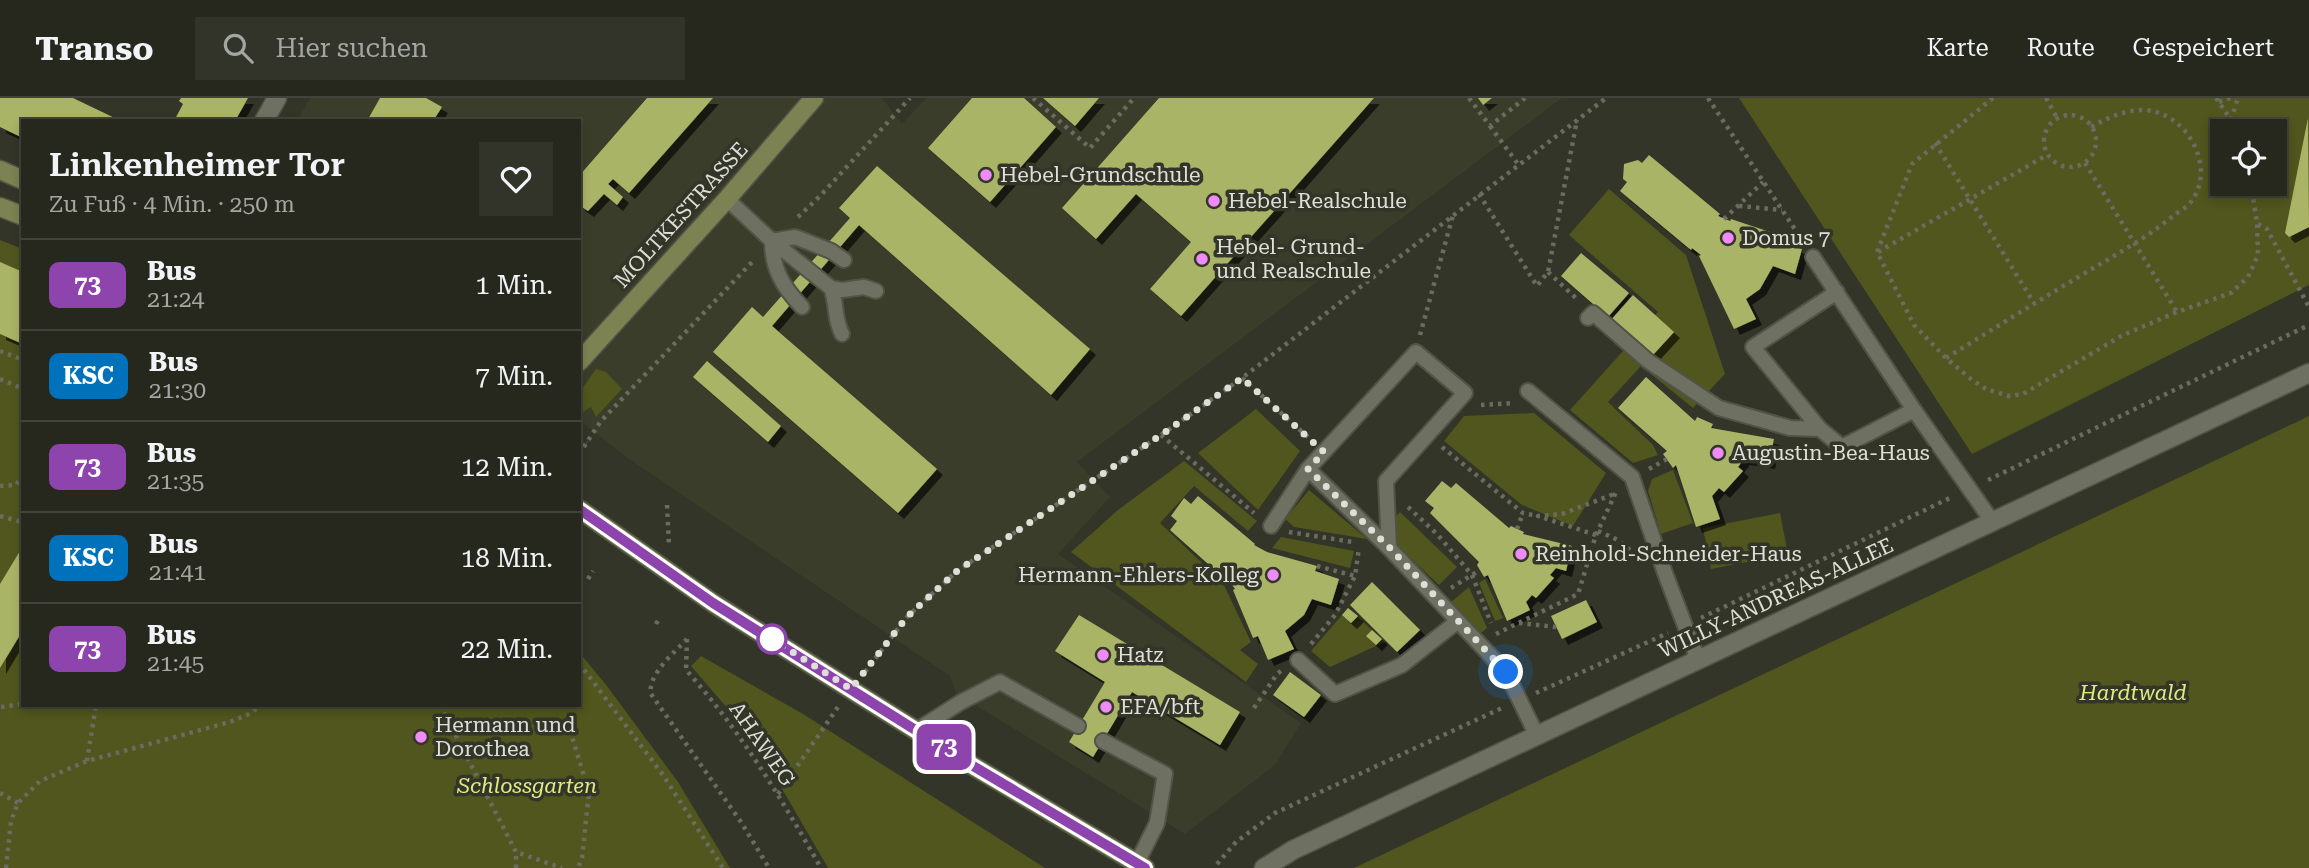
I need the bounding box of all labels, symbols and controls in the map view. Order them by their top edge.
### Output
search box [195,17,685,80]
text: Transo [35,29,153,68]
icon: search [219,29,257,67]
text: Hier suchen [275,33,428,63]
text: Karte [1926,34,1989,62]
text: Route [2027,34,2095,62]
text: Gespeichert [2133,34,2274,62]
map controls [2210,119,2287,196]
button: locate [2210,119,2287,196]
street label: MOLTKESTRASSE [609,137,753,293]
button: heart [479,142,553,216]
text: Linkenheimer Tor [49,145,345,184]
place label: Hebel-Grundschule [1000,163,1201,187]
marker: Hebel-Grundschule [978,167,994,183]
place label: Hebel-Realschule [1228,189,1407,213]
text: Zu Fuß · 4 Min. · 250 m [49,191,295,218]
marker: Hebel-Realschule [1206,193,1222,209]
place label: Domus 7 [1742,226,1831,250]
marker: Domus 7 [1720,230,1736,246]
place label: Hebel- Grund- und Realschule [1216,235,1371,283]
marker: Hebel- Grund- und Realschule [1194,251,1210,267]
text: Bus [147,256,196,286]
text: 1 Min. [475,270,553,300]
text: 73 [74,271,101,299]
text: 21:24 [147,286,204,313]
text: Bus [149,347,198,377]
text: 7 Min. [475,361,553,391]
text: KSC [63,362,114,390]
text: 21:30 [149,377,206,404]
text: Bus [147,438,196,468]
place label: Augustin-Bea-Haus [1732,441,1930,465]
marker: Augustin-Bea-Haus [1710,445,1726,461]
text: 12 Min. [461,452,553,482]
text: 73 [74,453,101,481]
text: 21:35 [147,468,204,495]
text: Bus [149,529,198,559]
street label: WILLY-ANDREAS-ALLEE [1655,533,1897,663]
place label: Reinhold-Schneider-Haus [1535,542,1802,566]
text: 18 Min. [461,543,553,573]
text: KSC [63,544,114,572]
marker: Reinhold-Schneider-Haus [1513,546,1529,562]
text: 21:41 [149,559,206,586]
place label: Hermann-Ehlers-Kolleg [1018,563,1259,587]
marker: Hermann-Ehlers-Kolleg [1265,567,1281,583]
text: Bus [147,620,196,650]
unlabelled marker [757,624,787,654]
text: 22 Min. [461,634,553,664]
text: 73 [74,635,101,663]
place label: Hatz [1117,643,1163,667]
marker: Hatz [1095,647,1111,663]
text: 21:45 [147,650,204,677]
your location [1488,654,1523,689]
park label: Hardtwald [2078,681,2187,705]
place label: EFA/bft [1120,695,1201,719]
street label: AHAWEG [724,697,800,791]
marker: EFA/bft [1098,699,1114,715]
place label: Hermann und Dorothea [435,713,576,761]
line badge: 73 [912,724,976,770]
marker: Hermann und Dorothea [413,729,429,745]
text: 73 [931,733,957,761]
park label: Schlossgarten [456,774,597,798]

